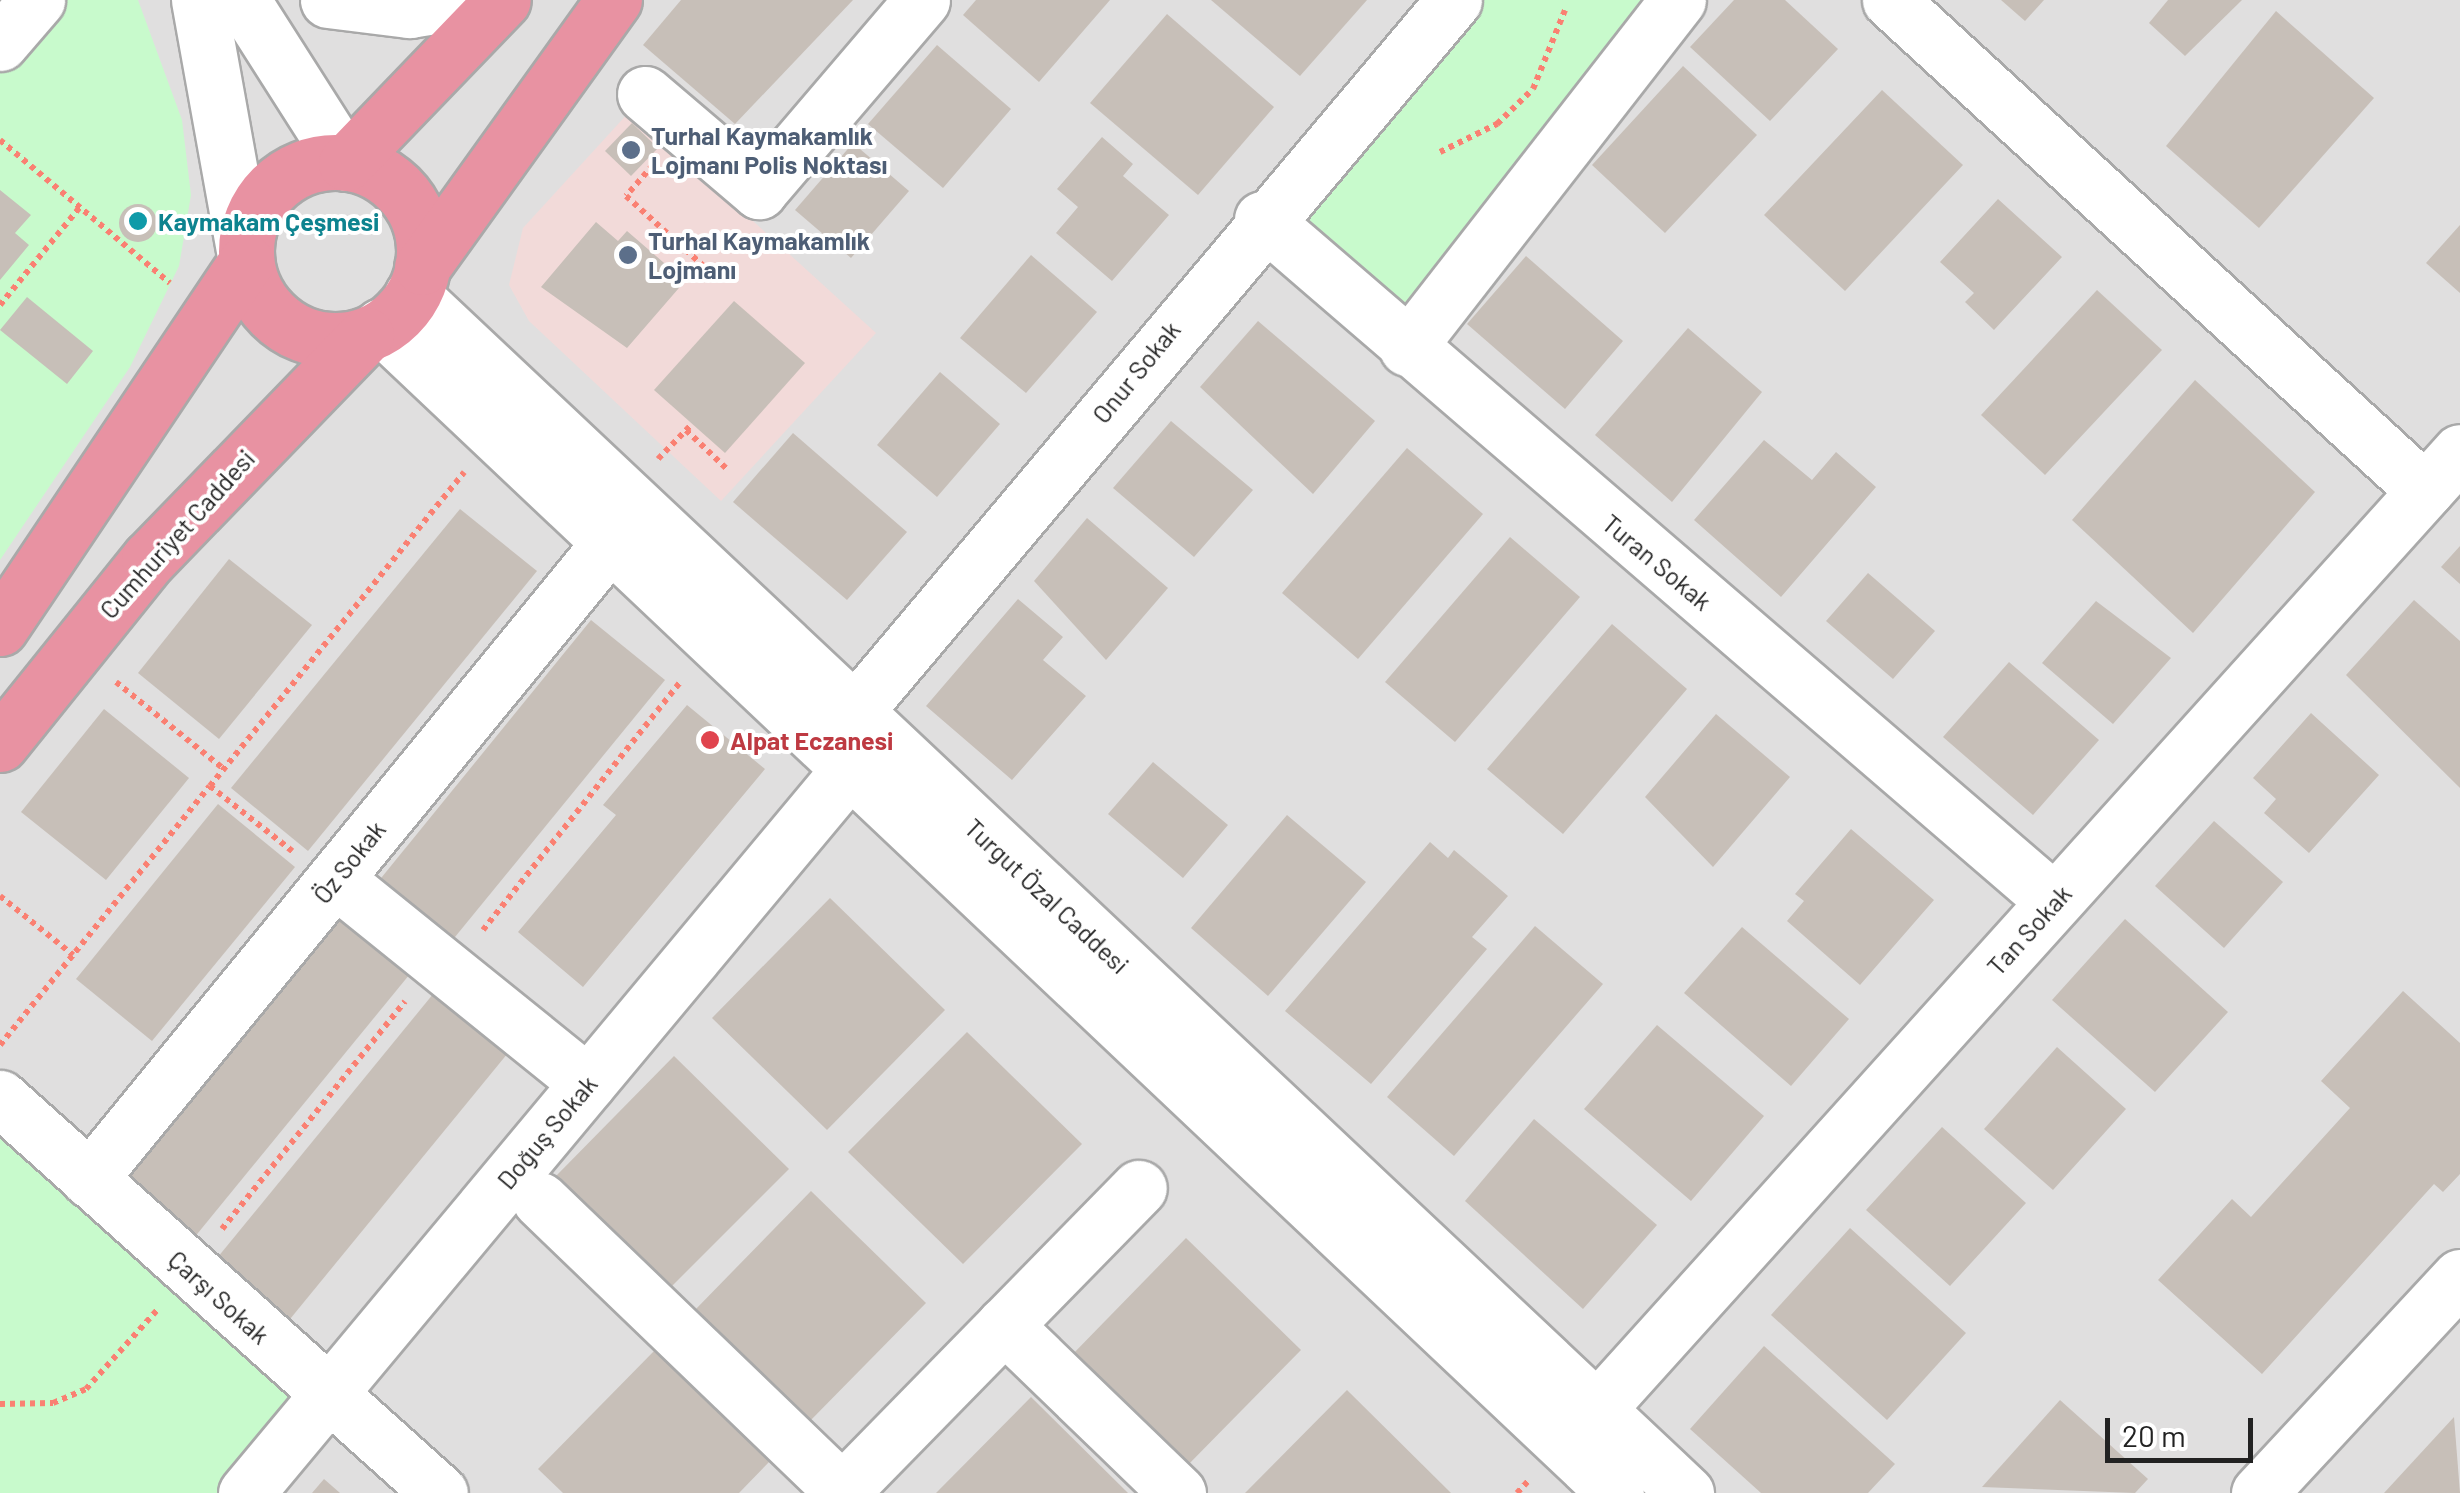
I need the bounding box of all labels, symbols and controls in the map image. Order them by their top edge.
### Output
place label: Turhal Kaymakamlık Lojmanı Polis Noktası [651,121,887,180]
marker: Turhal Kaymakamlık Lojmanı Polis Noktası [620,139,642,161]
place label: Kaymakam Çeşmesi [158,206,379,236]
marker: Kaymakam Çeşmesi [127,210,149,232]
place label: Turhal Kaymakamlık Lojmanı [648,226,870,285]
marker: Turhal Kaymakamlık Lojmanı [617,244,639,266]
street label: Onur Sokak [1086,315,1186,429]
street label: Cumhuriyet Caddesi [93,444,261,624]
street label: Turan Sokak [1597,508,1717,616]
place label: Alpat Eczanesi [730,725,893,755]
marker: Alpat Eczanesi [699,729,721,751]
street label: Turgut Özal Caddesi [959,812,1135,980]
street label: Öz Sokak [307,815,391,909]
street label: Tan Sokak [1981,879,2077,981]
street label: Doğuş Sokak [491,1069,603,1195]
street label: Çarşı Sokak [163,1244,275,1350]
scale bar [2110,1398,2258,1460]
text: 20 m [2122,1417,2186,1453]

